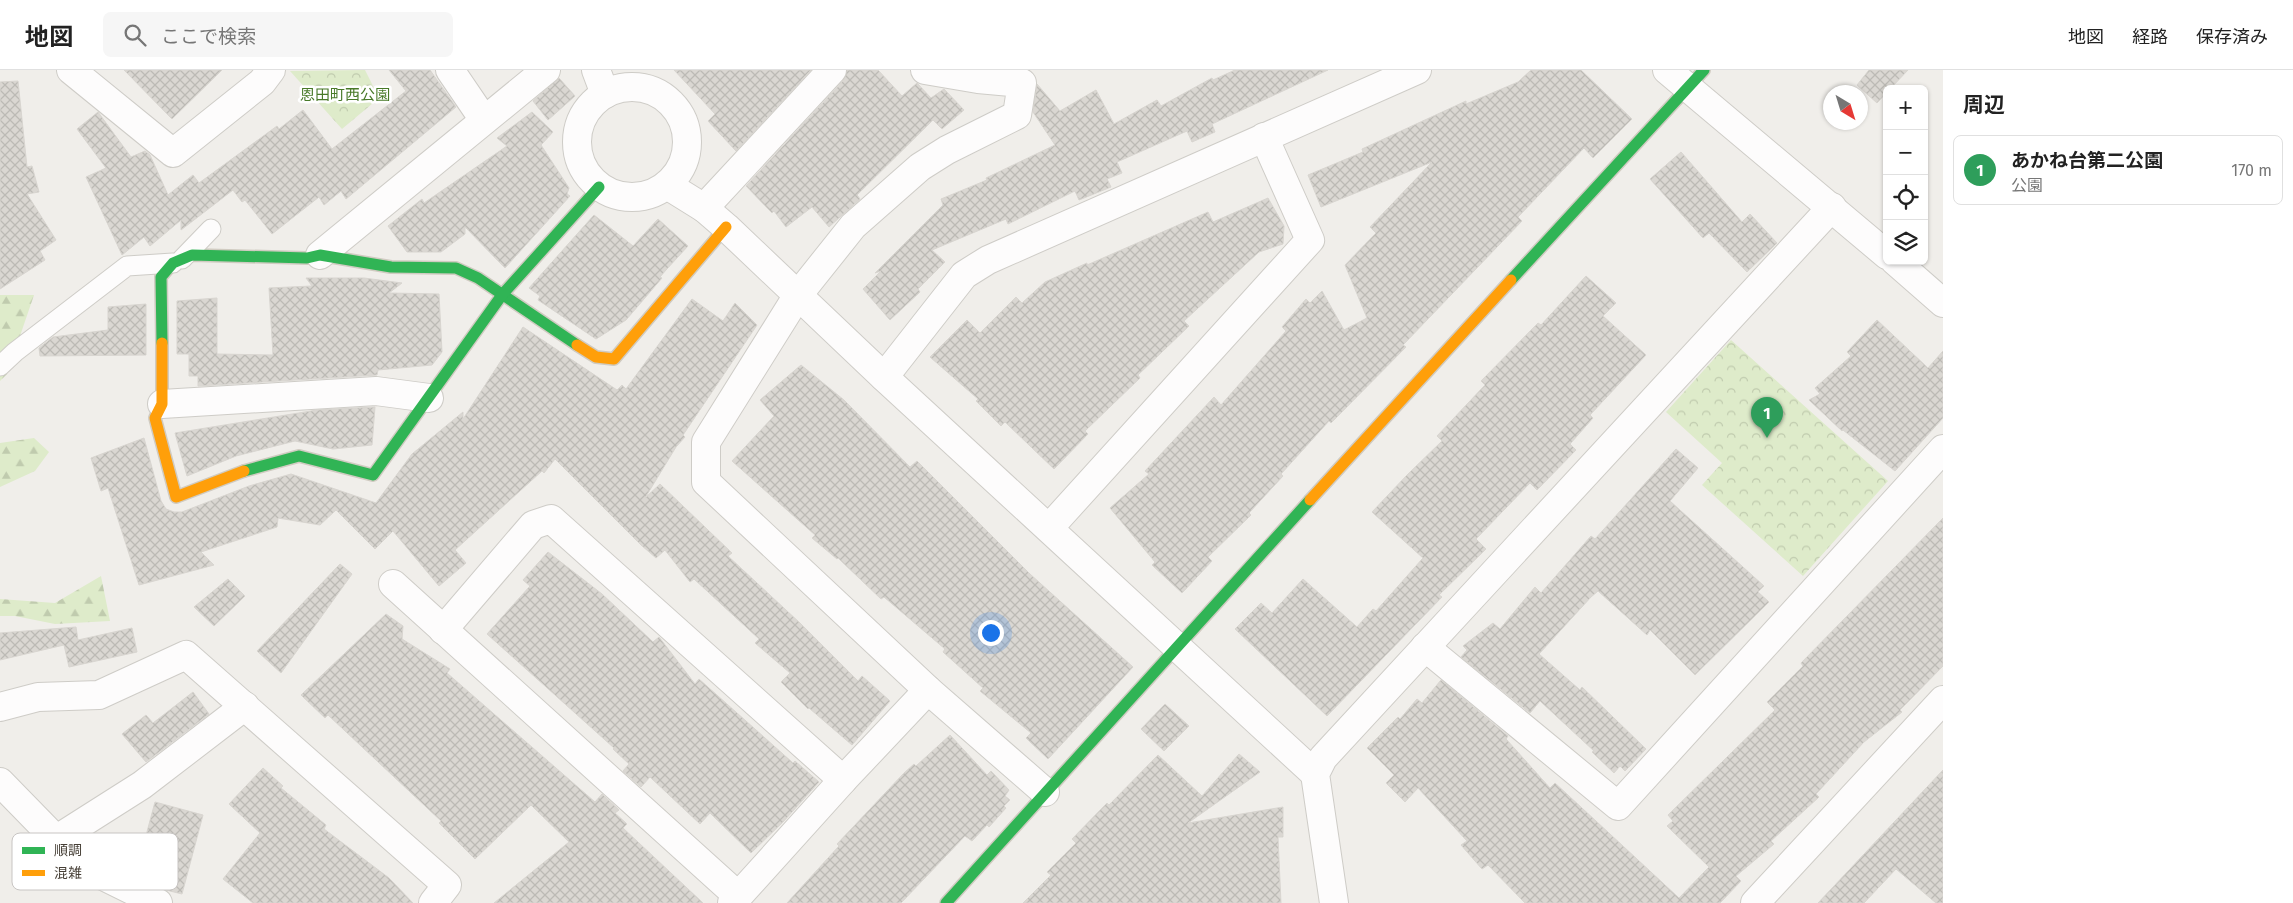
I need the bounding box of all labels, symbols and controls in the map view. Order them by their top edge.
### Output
search box [103,12,453,57]
icon: search [121,21,149,49]
text: 地図 [25,23,73,51]
text: ここで検索 [161,25,256,48]
text: 地図 [2068,26,2104,48]
text: 経路 [2132,26,2168,48]
text: 保存済み [2196,26,2268,48]
north arrow [1823,85,1868,130]
map controls [1883,85,1928,265]
button: + [1883,85,1928,130]
park label: 恩田町西公園 [300,86,390,104]
text: 周辺 [1963,92,2005,118]
button: − [1883,130,1928,175]
text: あかね台第二公園 [2011,149,2163,172]
text: 1 [1976,161,1984,180]
text: 170 m [2231,161,2272,180]
button: locate [1883,175,1928,220]
text: 公園 [2011,176,2043,195]
button: layers [1883,220,1928,265]
pin: 1 [1751,397,1783,438]
your location [978,620,1004,646]
legend [12,833,178,890]
text: 順調 [54,842,82,859]
text: 混雑 [54,865,82,882]

